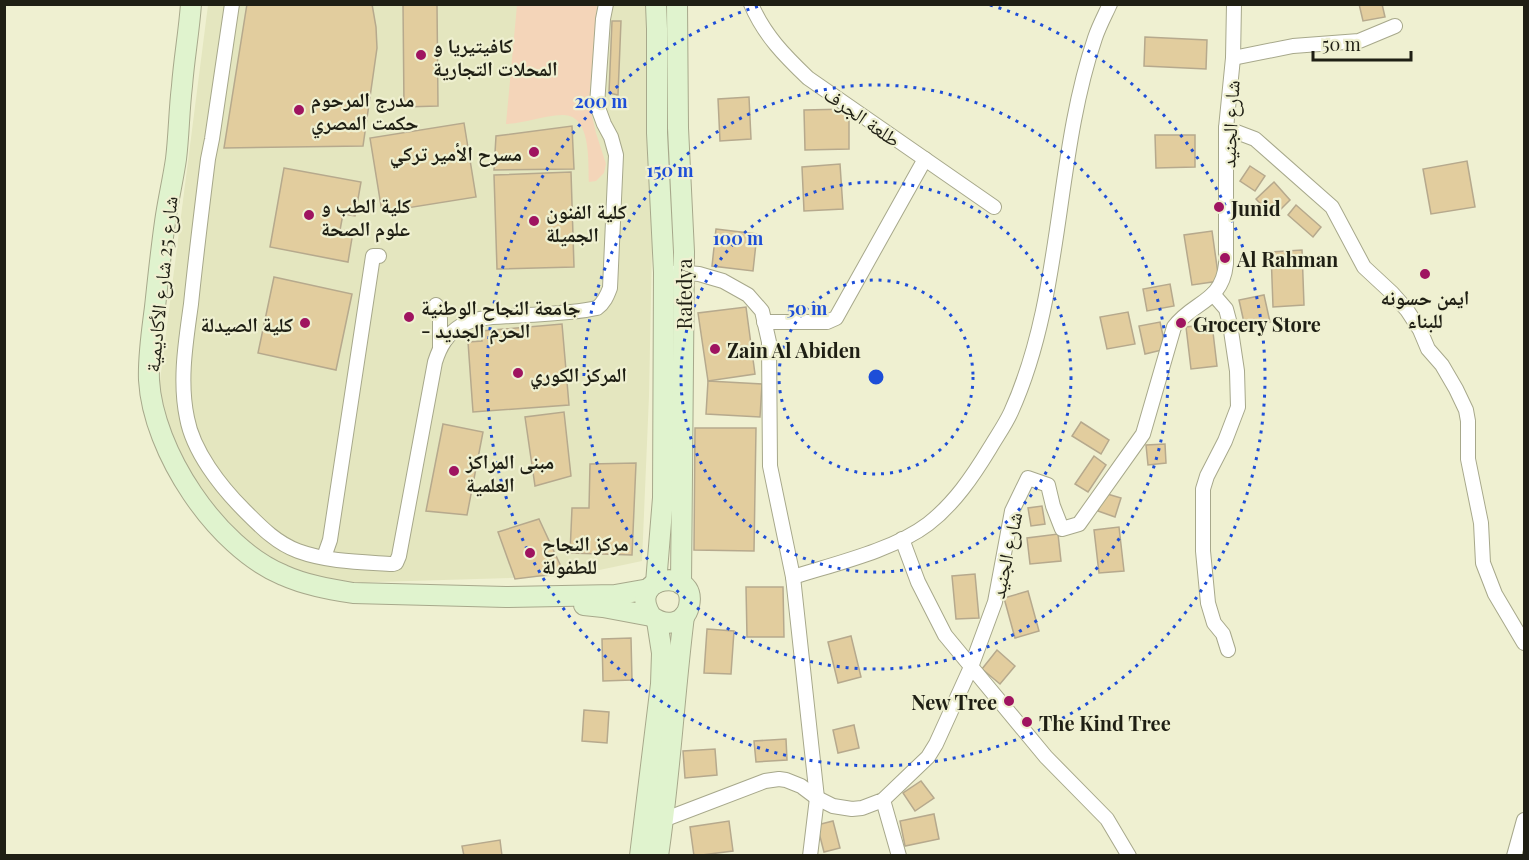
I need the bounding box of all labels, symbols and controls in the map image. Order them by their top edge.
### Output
scale bar [1313,24,1410,62]
place label: كافيتيريا و المحلات التجارية [433,31,558,81]
text: 50 m [1322,32,1361,56]
marker: كافيتيريا و المحلات التجارية [414,48,428,62]
street label: شارع الجنيد [1213,79,1246,169]
street label: طلعة الجرف [819,80,907,152]
place label: مدرج المرحوم حكمت المصري [311,85,418,138]
text: 200 m [574,89,628,113]
marker: مدرج المرحوم حكمت المصري [292,103,306,117]
place label: مسرح الأمير تركي [390,139,522,169]
marker: مسرح الأمير تركي [527,145,541,159]
text: 150 m [646,158,694,182]
place label: كلية الطب و علوم الصحة [321,191,411,243]
place label: Junid [1230,194,1281,221]
street label: شارع 25 شارع الأكاديمية [137,195,184,374]
place label: كلية الفنون الجميلة [546,197,627,247]
marker: Junid [1212,200,1226,214]
marker: كلية الطب و علوم الصحة [302,208,316,222]
marker: كلية الفنون الجميلة [527,214,541,228]
text: 100 m [713,226,764,250]
place label: Al Rahman [1236,245,1339,272]
marker: Al Rahman [1218,251,1232,265]
street label: Rafedya [670,259,697,329]
marker: ايمن حسونه للبناء [1418,267,1432,281]
place label: ايمن حسونه للبناء [1381,283,1469,333]
place label: جامعة النجاح الوطنية - الحرم الجديد [421,293,581,345]
text: 50 m [787,296,828,320]
place label: كلية الصيدلة [201,310,293,337]
marker: جامعة النجاح الوطنية - الحرم الجديد [402,310,416,324]
place label: Grocery Store [1193,310,1321,337]
marker: كلية الصيدلة [298,316,312,330]
marker: Grocery Store [1174,316,1188,330]
place label: Zain Al Abiden [727,336,862,363]
marker: Zain Al Abiden [708,342,722,356]
place label: المركز الكوري [530,360,627,390]
marker: المركز الكوري [511,366,525,380]
centre of rings [866,367,886,387]
place label: مبنى المراكز العلمية [465,447,554,497]
marker: مبنى المراكز العلمية [447,464,461,478]
street label: شارع الجنيد [983,509,1028,601]
place label: مركز النجاح للطفولة [542,529,629,579]
marker: مركز النجاح للطفولة [523,546,537,560]
place label: New Tree [911,688,997,715]
marker: New Tree [1002,694,1016,708]
place label: The Kind Tree [1039,709,1171,736]
marker: The Kind Tree [1020,715,1034,729]

